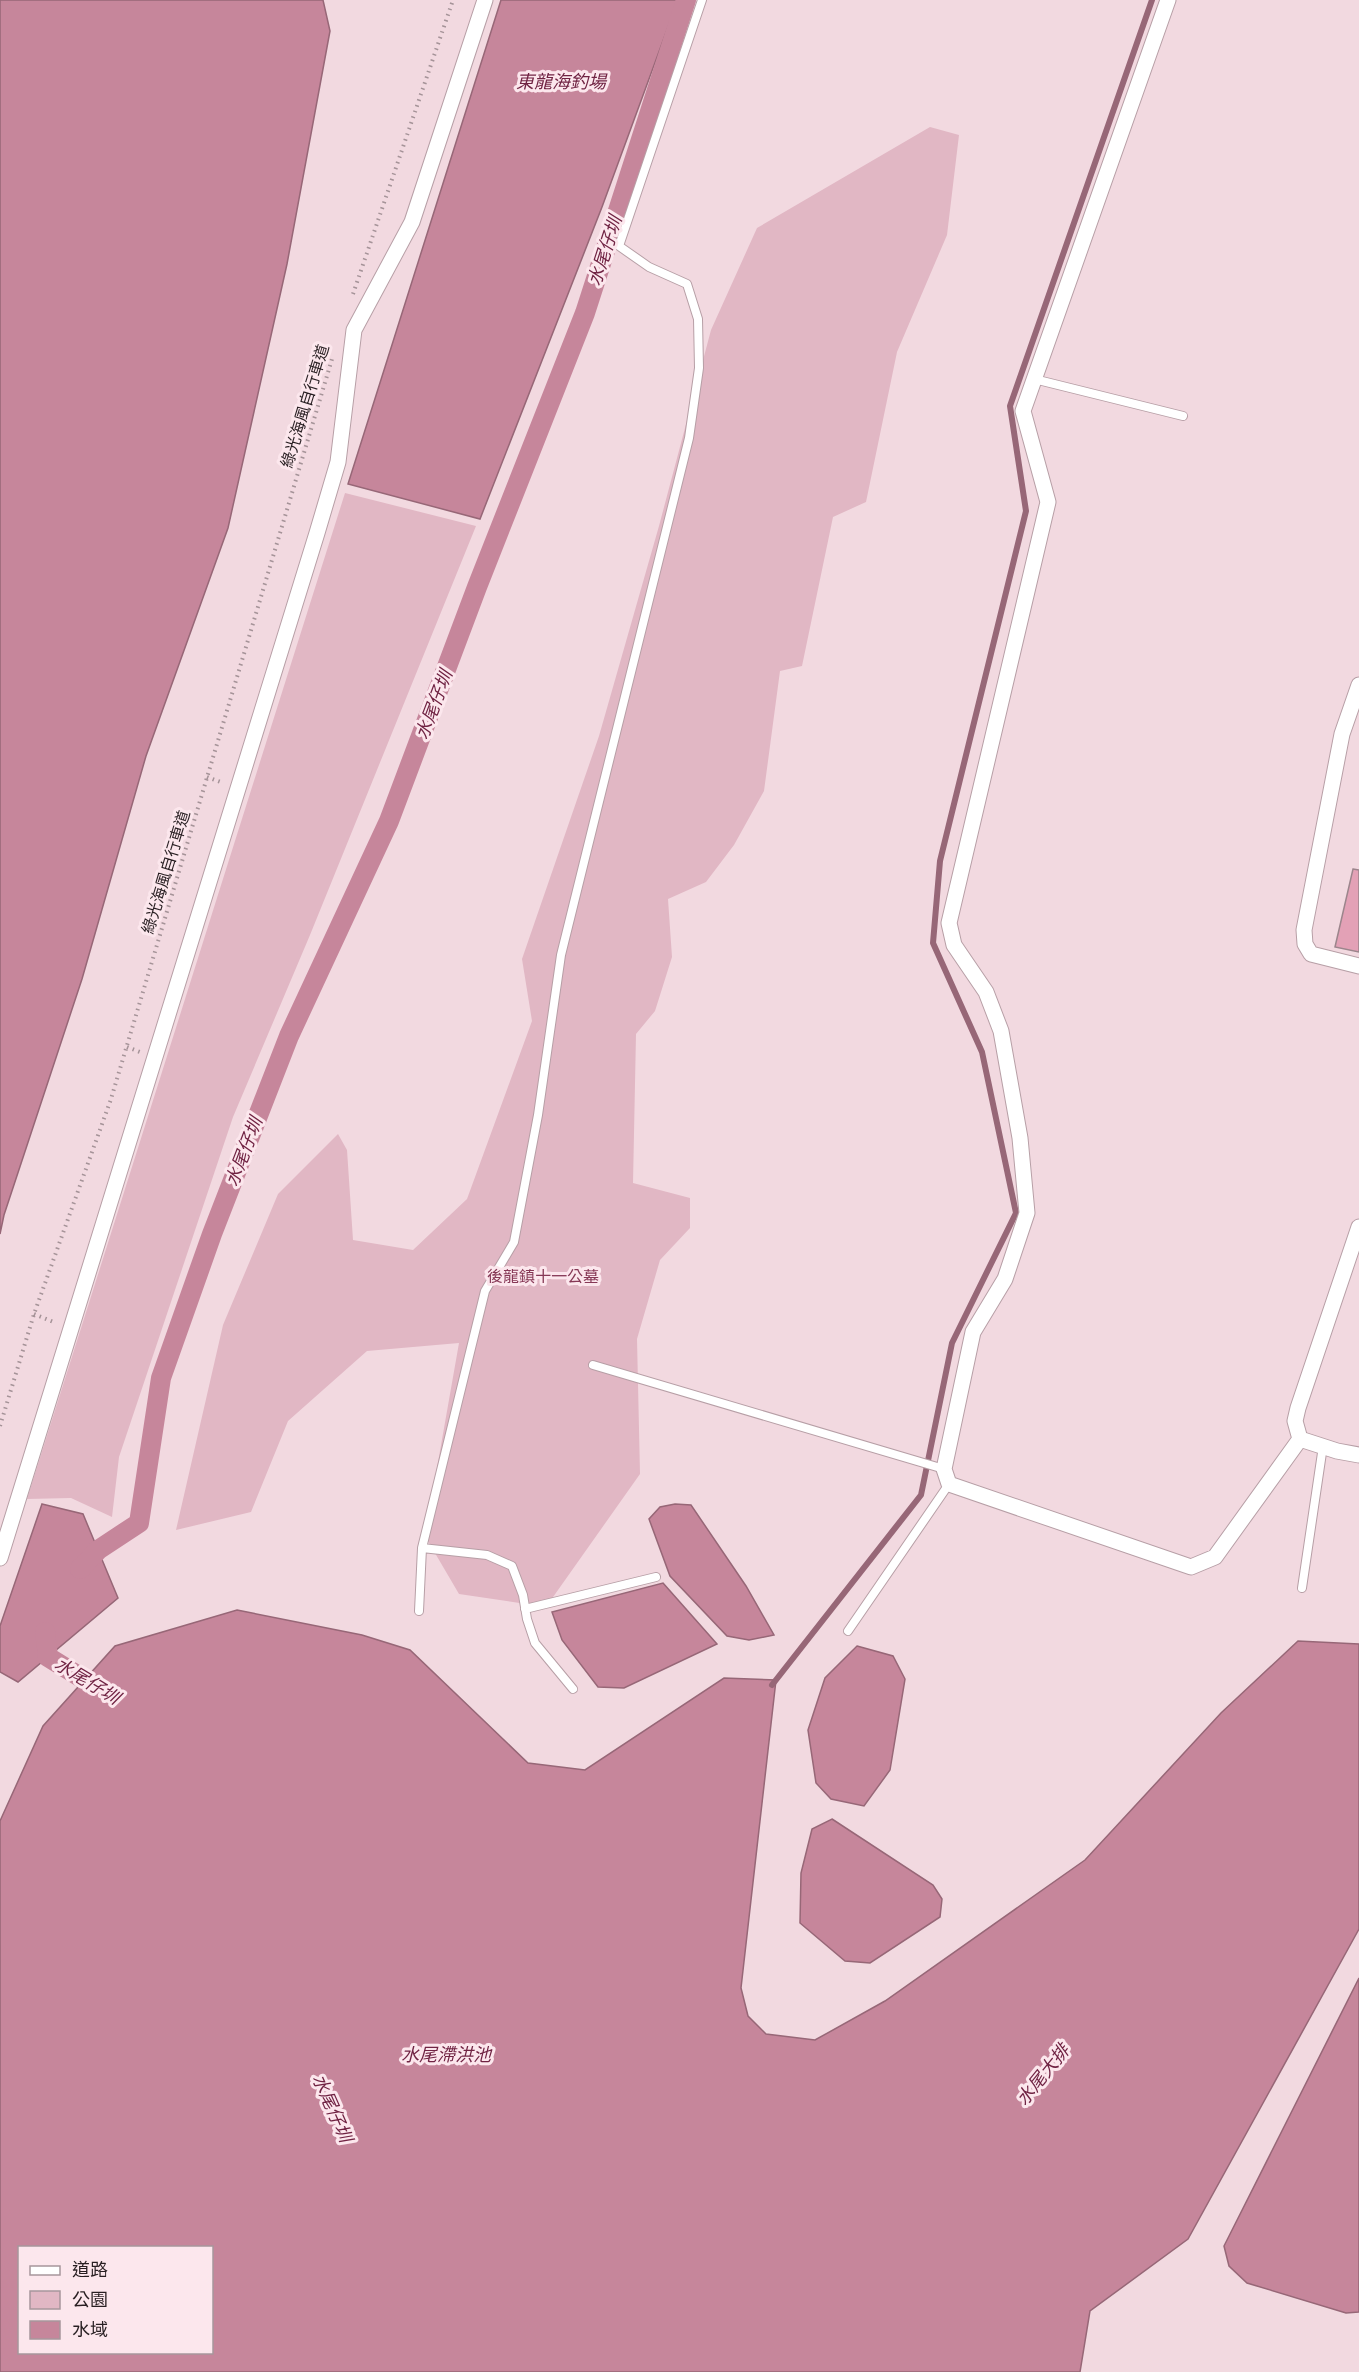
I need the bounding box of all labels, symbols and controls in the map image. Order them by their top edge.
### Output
water label: 東龍海釣場 [516,71,608,93]
water label: 水尾仔圳 [583,211,628,289]
street label: 綠光海風自行車道 [277,342,333,470]
water label: 水尾仔圳 [411,665,458,743]
street label: 綠光海風自行車道 [138,808,194,936]
water label: 水尾仔圳 [221,1112,268,1190]
park label: 後龍鎮十一公墓 [487,1267,599,1286]
water label: 水尾仔圳 [50,1653,126,1711]
water label: 水尾大排 [1012,2039,1075,2110]
water label: 水尾滯洪池 [401,2044,493,2066]
water label: 水尾仔圳 [307,2071,358,2148]
legend [18,2246,213,2354]
text: 道路 [72,2259,108,2281]
text: 公園 [72,2289,108,2311]
text: 水域 [72,2319,108,2341]

